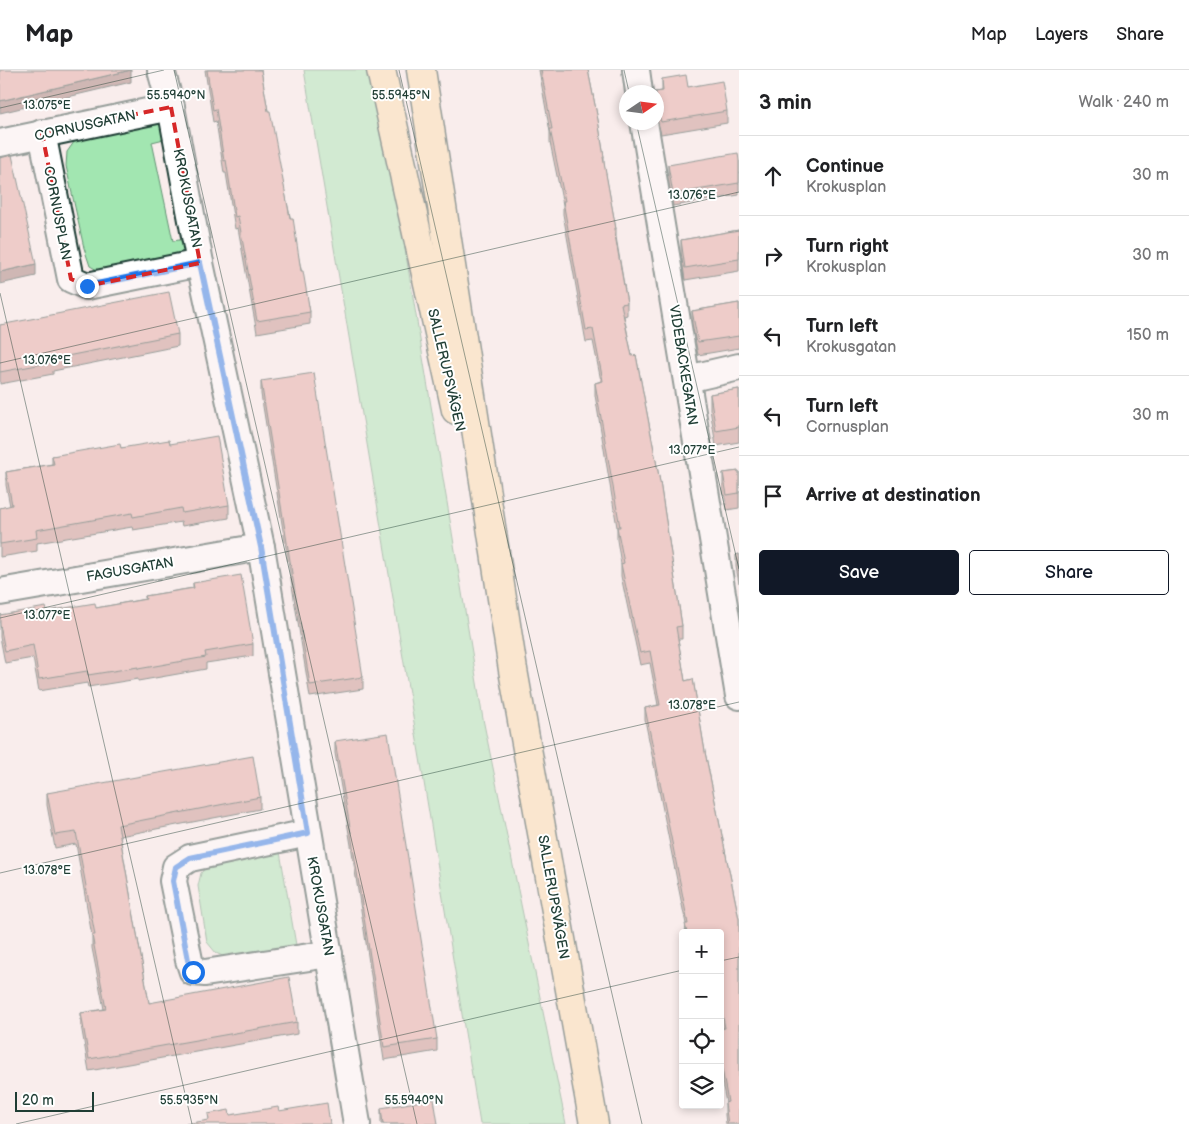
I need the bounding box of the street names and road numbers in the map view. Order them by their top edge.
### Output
street label: CORNUSGATAN [33,106,137,145]
street label: KROKUSGATAN [170,147,205,249]
street label: CORNUSPLAN [40,164,75,262]
street label: VIDEBACKEGATAN [666,304,701,426]
street label: SALLERUPSVÄGEN [424,307,469,433]
street label: FAGUSGATAN [85,553,175,586]
street label: SALLERUPSVÄGEN [534,834,573,960]
street label: KROKUSGATAN [303,855,338,957]

